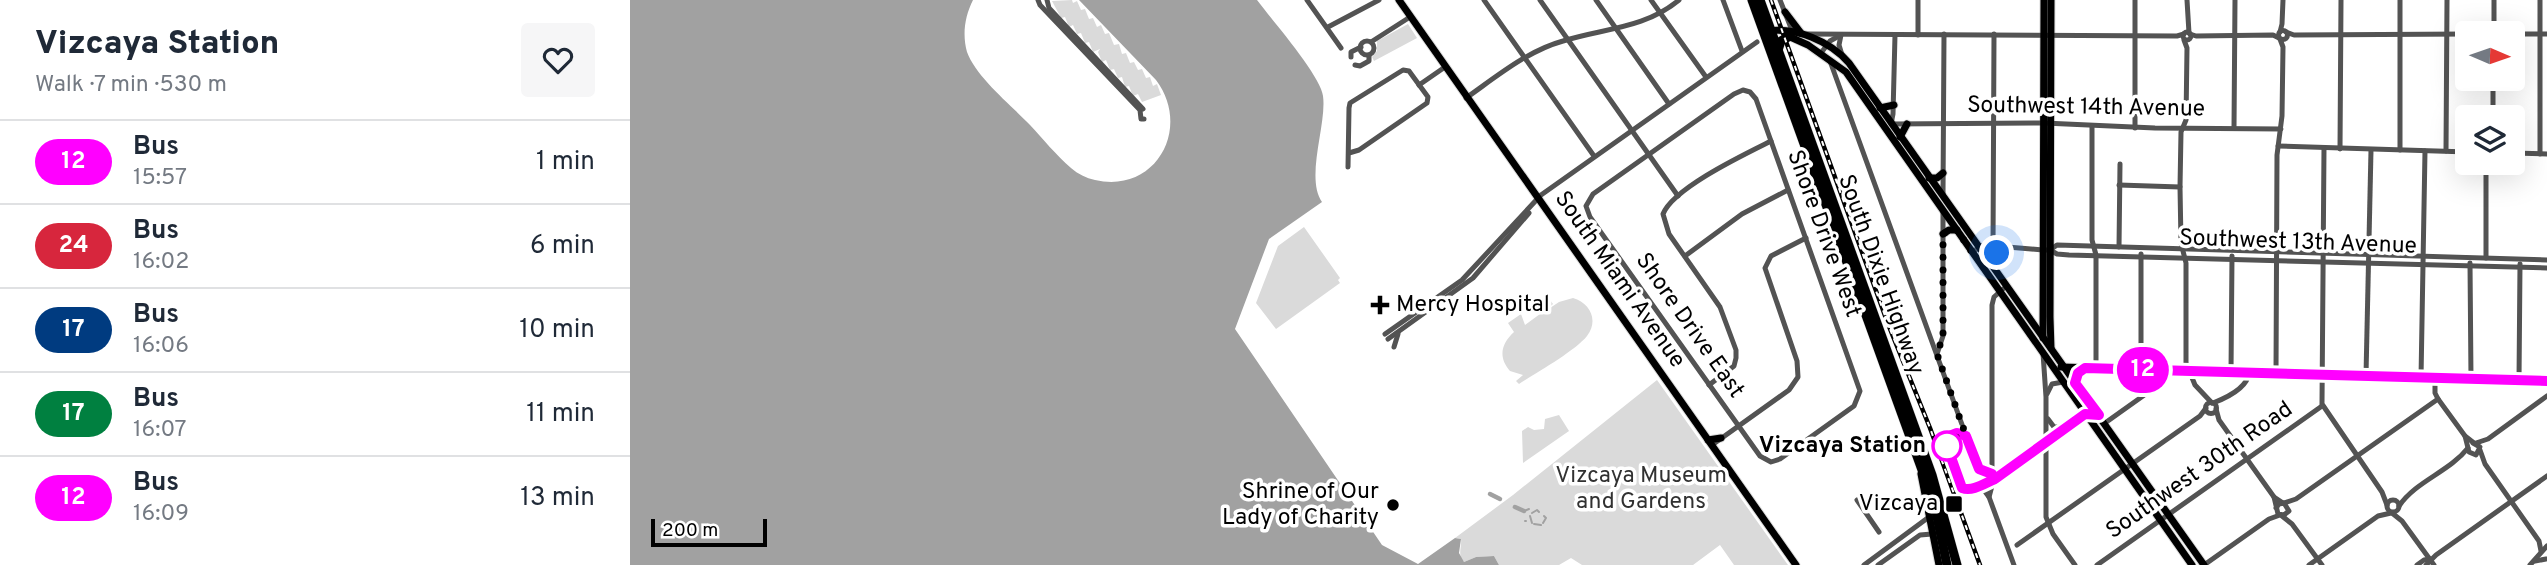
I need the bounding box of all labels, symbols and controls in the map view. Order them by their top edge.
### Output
north arrow [2455,21,2525,91]
map controls [2455,21,2525,175]
button: heart [521,23,595,97]
text: Vizcaya Station [35,24,279,66]
text: Walk · 7 min · 530 m [35,71,227,100]
street label: Southwest 14th Avenue [1967,91,2205,125]
button: layers [2455,105,2525,175]
text: Bus [133,131,179,164]
text: 1 min [536,146,595,179]
text: 12 [61,147,86,177]
street label: Shore Drive West [1779,147,1867,321]
text: 15:57 [133,164,187,193]
street label: South Dixie Highway [1830,171,1930,379]
street label: South Miami Avenue [1547,186,1691,374]
text: Bus [133,215,179,248]
street label: Southwest 13th Avenue [2179,224,2417,262]
text: 6 min [530,230,595,263]
text: 24 [58,231,89,261]
your location [1979,235,2014,270]
text: 16:02 [133,248,189,277]
street label: Shore Drive East [1628,248,1750,404]
place label: Mercy Hospital [1396,291,1550,320]
marker: Mercy Hospital [1370,295,1390,315]
text: Bus [133,299,179,332]
text: 10 min [519,314,595,347]
text: 17 [62,315,85,345]
text: 16:06 [133,332,189,361]
line badge: 12 [2112,347,2174,393]
text: 12 [2131,355,2155,385]
text: Bus [133,383,179,416]
street label: Southwest 30th Road [2101,396,2299,546]
text: 11 min [526,398,595,431]
text: 17 [62,399,85,429]
text: 16:07 [133,416,187,445]
marker: Vizcaya Station [1932,431,1962,461]
place label: Vizcaya Station [1759,432,1926,461]
park label: Vizcaya Museum and Gardens [1555,462,1727,517]
text: Bus [133,467,179,500]
place label: Shrine of Our Lady of Charity [1222,478,1379,533]
text: 13 min [520,482,595,515]
text: 12 [61,483,86,513]
place label: Vizcaya [1859,490,1938,519]
marker: Vizcaya [1944,494,1964,514]
marker: Shrine of Our Lady of Charity [1385,497,1401,513]
text: 16:09 [133,500,189,529]
scale bar [651,516,766,548]
text: 200 m [662,519,718,543]

